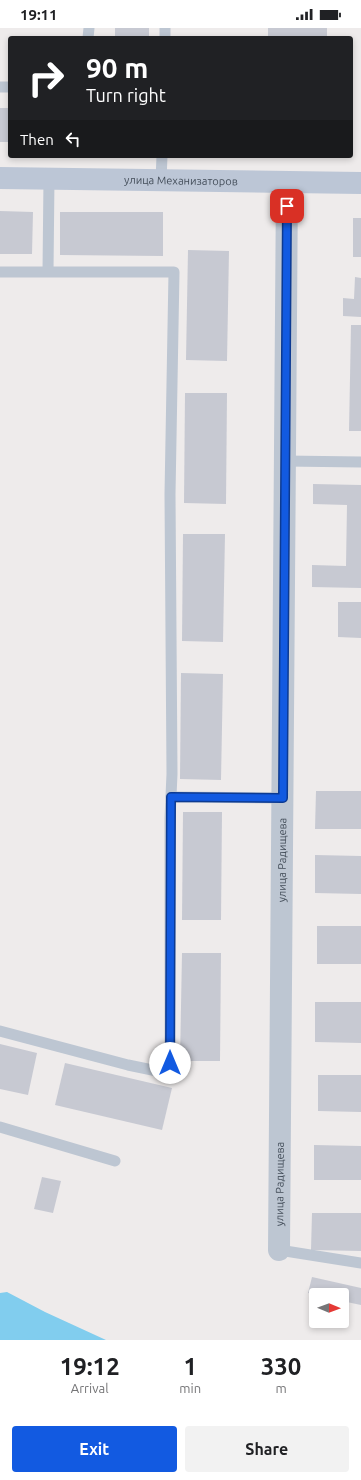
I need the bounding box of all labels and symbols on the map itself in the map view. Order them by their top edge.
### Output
street label: улица Механизаторов [124,174,238,187]
pin [270,189,304,223]
street label: улица Радищева [276,818,288,902]
position arrow [149,1042,191,1084]
street label: улица Радищева [273,1142,286,1226]
north arrow [309,1288,349,1328]

